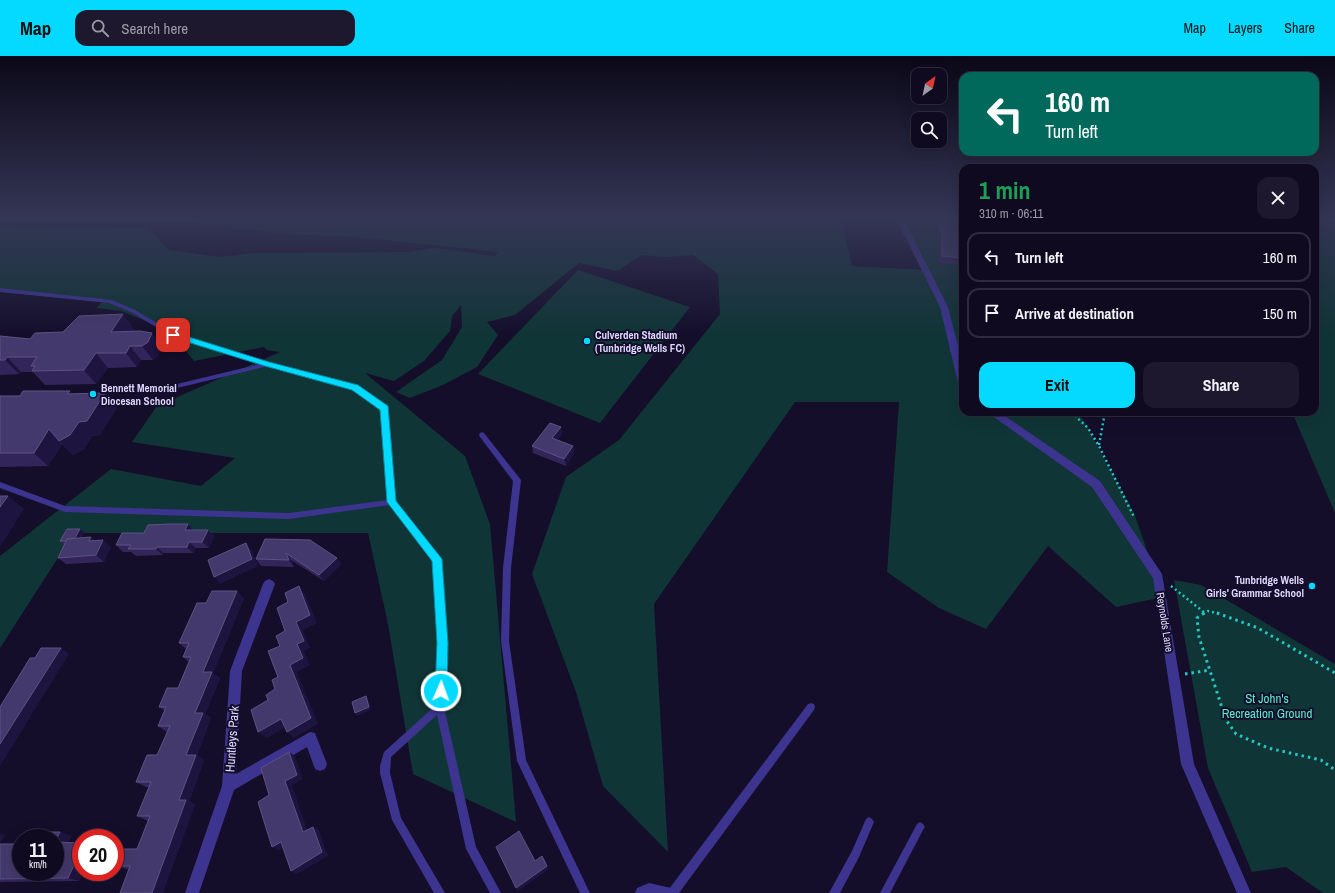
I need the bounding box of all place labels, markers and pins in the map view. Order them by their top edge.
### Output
pin [156,318,190,352]
place label: Culverden Stadium (Tunbridge Wells FC) [595,328,685,355]
marker: Culverden Stadium (Tunbridge Wells FC) [582,336,592,346]
place label: Bennett Memorial Diocesan School [101,381,177,408]
marker: Bennett Memorial Diocesan School [88,389,98,399]
place label: Tunbridge Wells Girls' Grammar School [1206,573,1304,600]
marker: Tunbridge Wells Girls' Grammar School [1307,581,1317,591]

